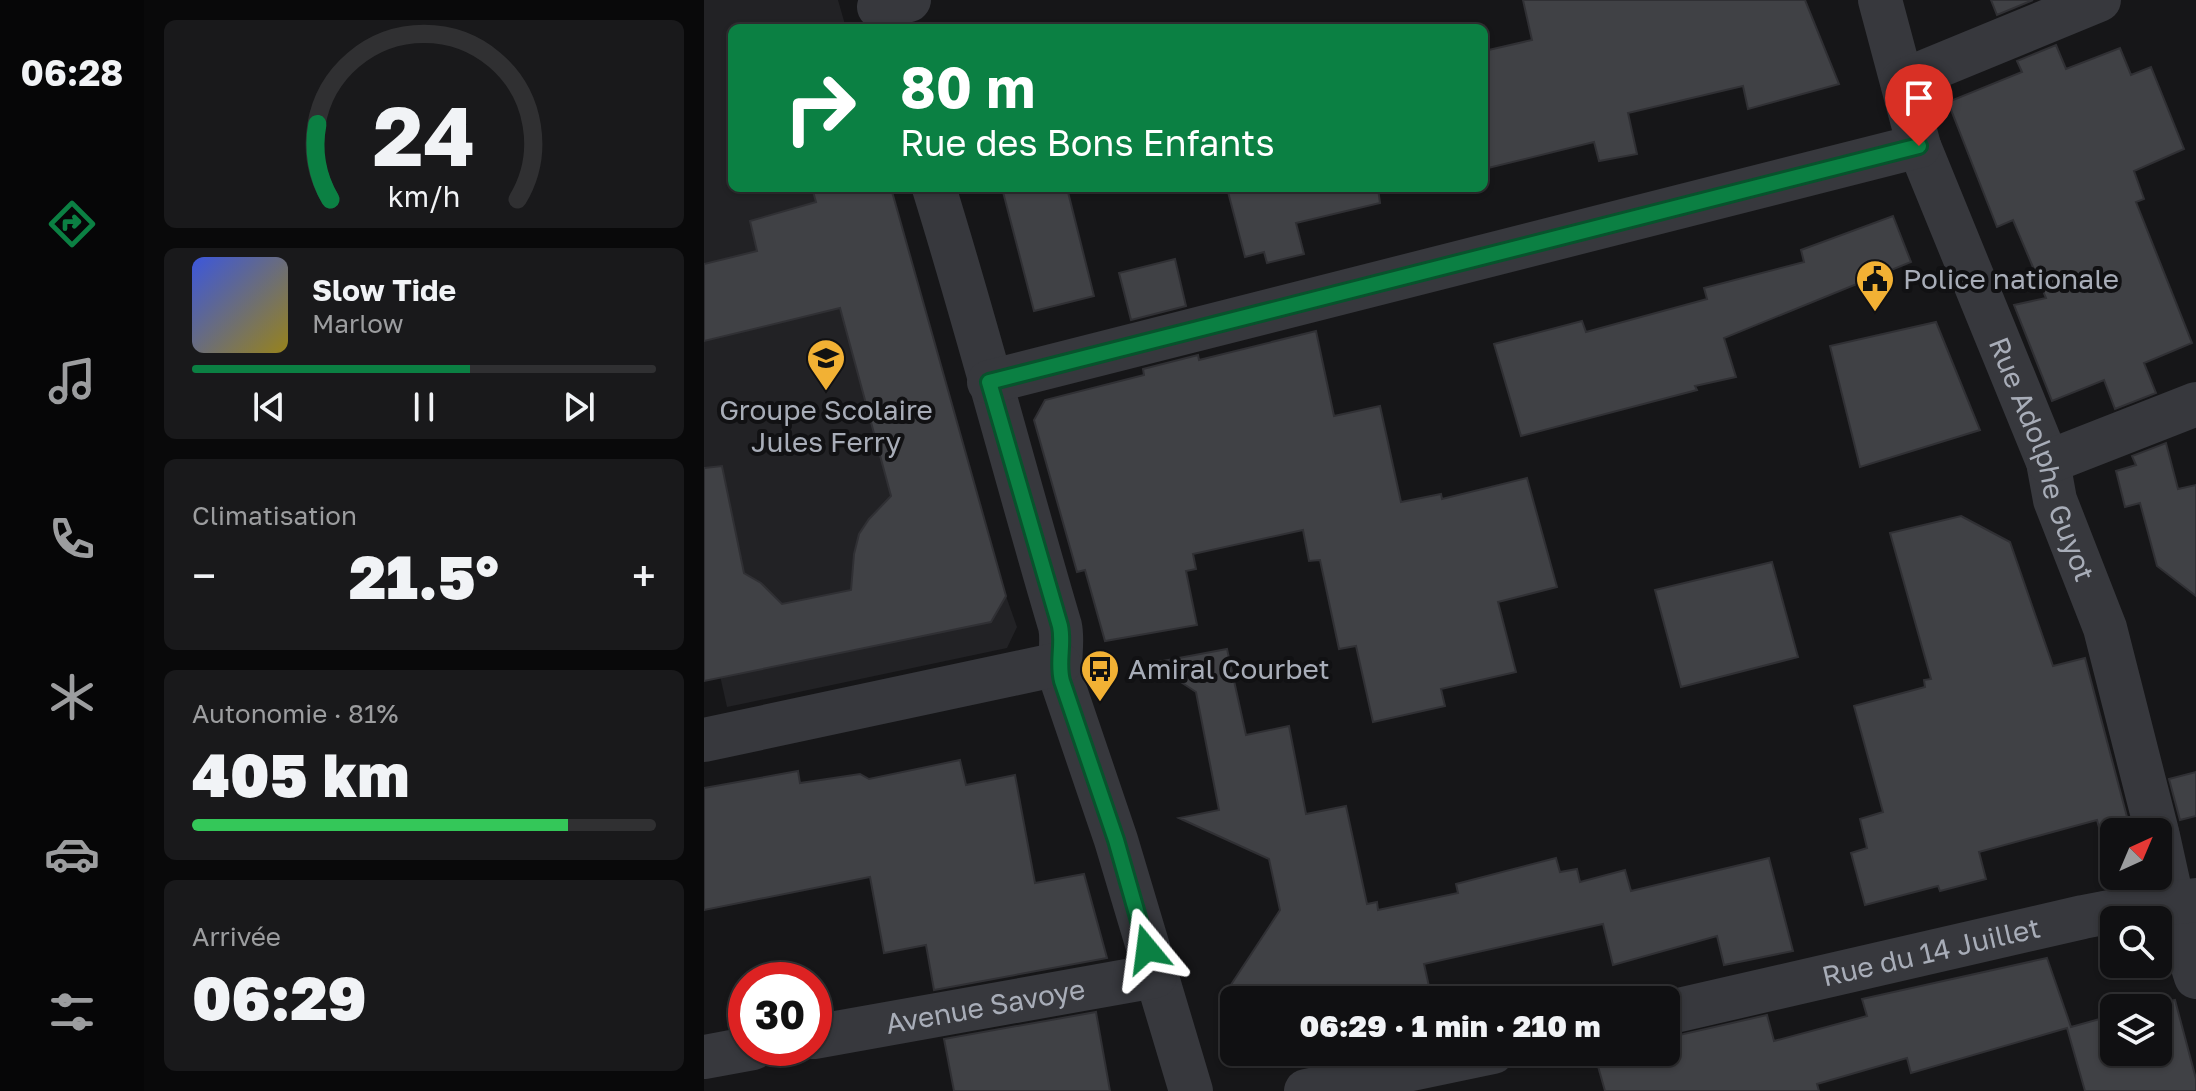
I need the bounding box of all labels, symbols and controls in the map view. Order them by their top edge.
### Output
text: 06:28 [21,51,123,94]
text: 80 m [900,53,1035,120]
icon: right [768,56,872,160]
pin [1885,64,1953,146]
icon: arrive [1897,76,1941,120]
text: 24 [373,84,475,184]
text: Rue des Bons Enfants [900,121,1275,164]
text: km/h [388,179,460,213]
icon: directions [44,196,100,252]
public building icon: Police nationale [1854,258,1896,313]
place label: Police nationale [1903,262,2119,295]
text: Slow Tide [312,272,456,308]
text: Marlow [312,308,404,339]
street label: Rue Adolphe Guyot [1983,332,2102,586]
school or university icon: Groupe Scolaire Jules Ferry [805,337,847,392]
icon: music [44,353,100,409]
icon: previous [247,385,291,429]
icon: pause [402,385,446,429]
icon: next [557,385,601,429]
place label: Groupe Scolaire Jules Ferry [719,393,933,458]
text: Climatisation [192,500,357,531]
icon: phone [44,511,100,567]
text: 21.5° [349,540,499,612]
text: − [192,549,216,602]
text: + [632,549,656,602]
bus stop icon: Amiral Courbet [1079,648,1121,703]
place label: Amiral Courbet [1128,652,1330,685]
icon: climate [44,669,100,725]
text: Autonomie · 81% [192,698,398,729]
text: 405 km [192,738,409,810]
north arrow [2100,818,2172,890]
map controls [2100,818,2172,1066]
icon: car [44,826,100,882]
button: search [2100,906,2172,978]
position arrow [1105,907,1189,991]
street label: Rue du 14 Juillet [1819,910,2043,993]
text: Arrivée [192,921,281,952]
text: 06:29 [192,961,367,1033]
speed limit sign: 30 [728,962,832,1066]
street label: Avenue Savoye [883,972,1087,1040]
icon: filters [44,984,100,1040]
button: layers [2100,994,2172,1066]
text: 06:29 · 1 min · 210 m [1299,1008,1601,1044]

